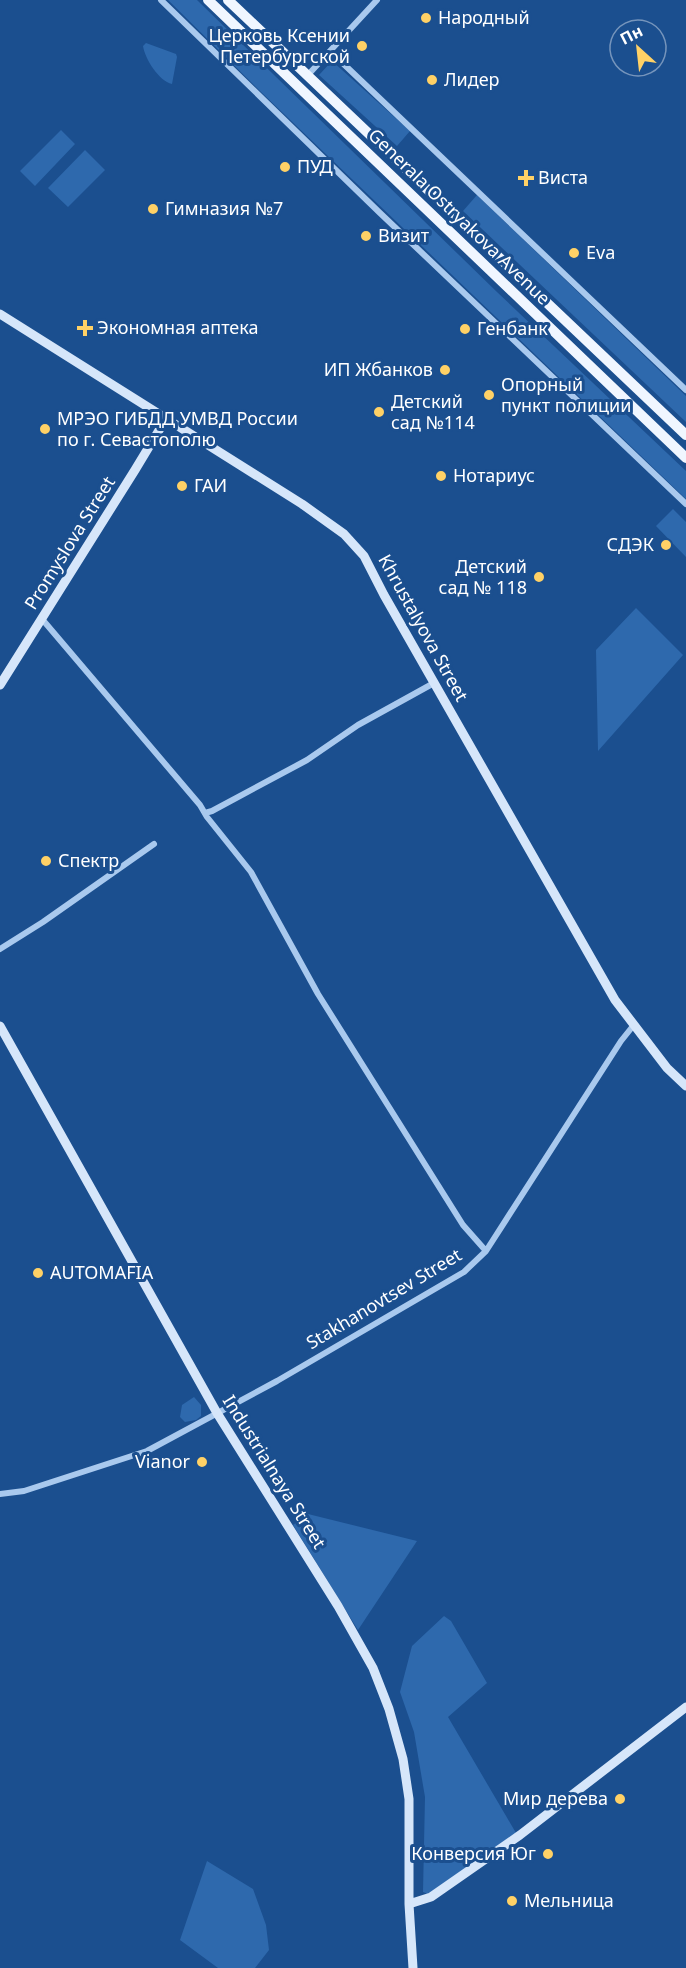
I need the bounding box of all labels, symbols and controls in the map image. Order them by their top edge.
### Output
place label: Народный [438,5,530,29]
marker: Народный [419,11,433,25]
north arrow [608,18,668,78]
text: Пн [616,20,646,50]
place label: Церковь Ксении Петербургской [208,23,350,68]
marker: Церковь Ксении Петербургской [355,39,369,53]
place label: Лидер [444,67,500,91]
marker: Лидер [425,73,439,87]
street label: Generala Ostryakova Avenue [363,123,556,310]
place label: ПУД [297,154,333,178]
marker: ПУД [278,160,292,174]
place label: Виста [538,165,588,189]
marker: Виста [519,171,533,185]
place label: Гимназия №7 [165,196,283,220]
marker: Гимназия №7 [146,202,160,216]
place label: Визит [378,223,430,247]
marker: Визит [359,229,373,243]
place label: Eva [586,240,615,264]
marker: Eva [567,246,581,260]
place label: Экономная аптека [97,315,258,339]
place label: Генбанк [477,316,548,340]
marker: Экономная аптека [78,321,92,335]
marker: Генбанк [458,322,472,336]
place label: ИП Жбанков [324,357,433,381]
marker: ИП Жбанков [438,363,452,377]
place label: Опорный пункт полиции [501,372,631,417]
marker: Опорный пункт полиции [482,388,496,402]
place label: Детский сад №114 [391,389,475,434]
marker: Детский сад №114 [372,405,386,419]
place label: МРЭО ГИБДД УМВД России по г. Севастополю [57,406,298,451]
marker: МРЭО ГИБДД УМВД России по г. Севастополю [38,422,52,436]
place label: Нотариус [453,463,535,487]
marker: Нотариус [434,469,448,483]
street label: Promyslova Street [18,471,120,614]
place label: ГАИ [194,473,227,497]
marker: ГАИ [175,479,189,493]
place label: СДЭК [606,532,655,556]
marker: СДЭК [659,538,673,552]
street label: Khrustalyova Street [373,550,475,706]
place label: Детский сад № 118 [439,554,527,599]
marker: Детский сад № 118 [532,570,546,584]
place label: Спектр [58,848,119,872]
marker: Спектр [39,854,53,868]
street label: Stakhanovtsev Street [301,1242,466,1354]
place label: AUTOMAFIA [50,1260,154,1284]
marker: AUTOMAFIA [31,1266,45,1280]
street label: Industrialnaya Street [218,1390,332,1553]
place label: Vianor [135,1449,191,1473]
marker: Vianor [195,1455,209,1469]
place label: Мир дерева [503,1786,608,1810]
marker: Мир дерева [613,1792,627,1806]
place label: Конверсия Юг [411,1841,536,1865]
marker: Конверсия Юг [541,1847,555,1861]
place label: Мельница [524,1888,614,1912]
marker: Мельница [505,1894,519,1908]

